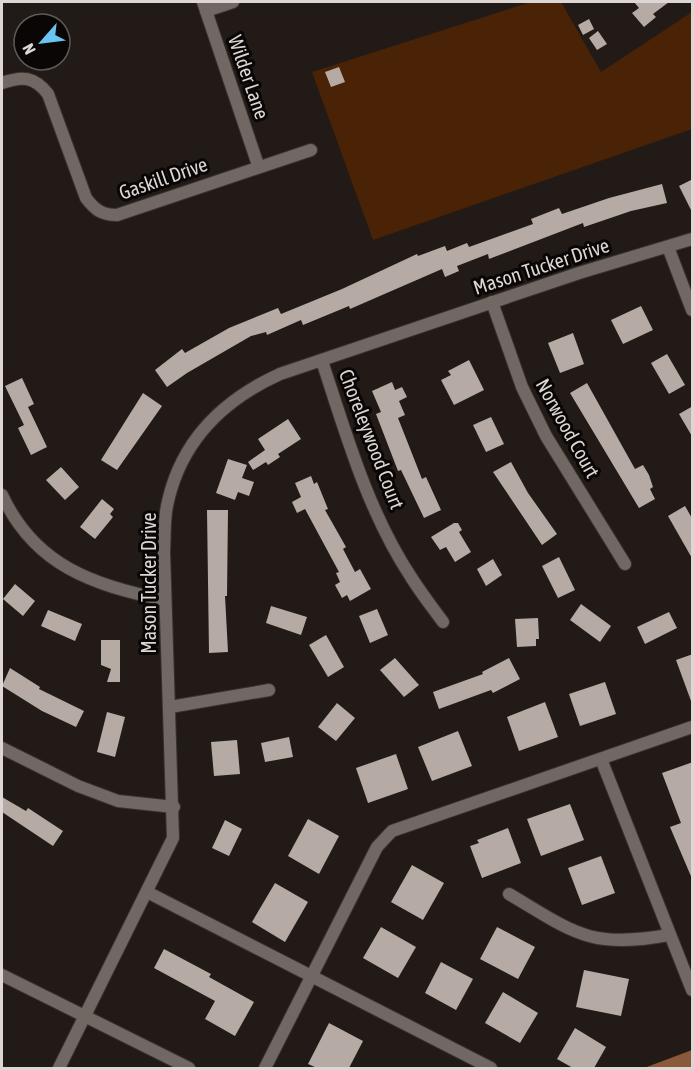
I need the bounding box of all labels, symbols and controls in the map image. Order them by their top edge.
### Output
north arrow [12,12,72,72]
street label: Wilder Lane [224,32,274,122]
text: N [19,41,39,57]
street label: Gaskill Drive [116,152,210,204]
street label: Mason Tucker Drive [470,233,612,299]
street label: Choreleywood Court [335,366,409,512]
street label: Norwood Court [531,375,605,482]
street label: Mason Tucker Drive [137,512,160,654]

